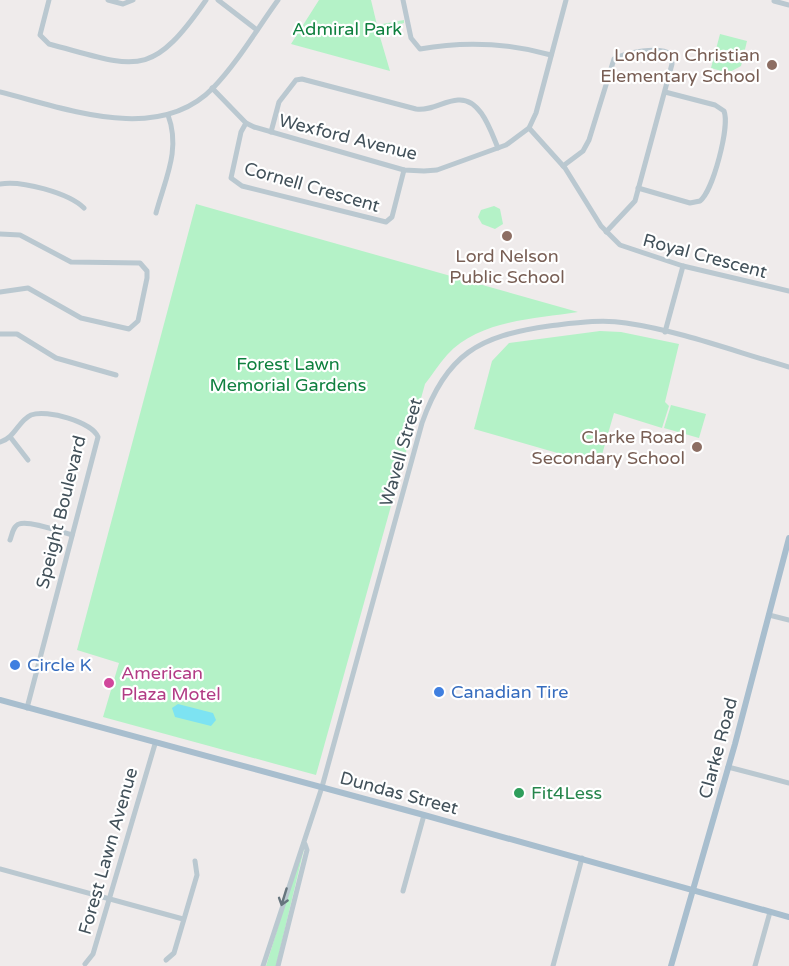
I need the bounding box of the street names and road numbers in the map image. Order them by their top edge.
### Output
street label: Wexford Avenue [276,109,420,165]
street label: Cornell Crescent [242,157,382,217]
street label: Royal Crescent [641,229,770,283]
street label: Wavell Street [375,395,427,509]
street label: Speight Boulevard [31,433,91,591]
street label: Clarke Road [694,695,742,801]
street label: Forest Lawn Avenue [74,765,142,937]
street label: Dundas Street [337,767,461,819]

